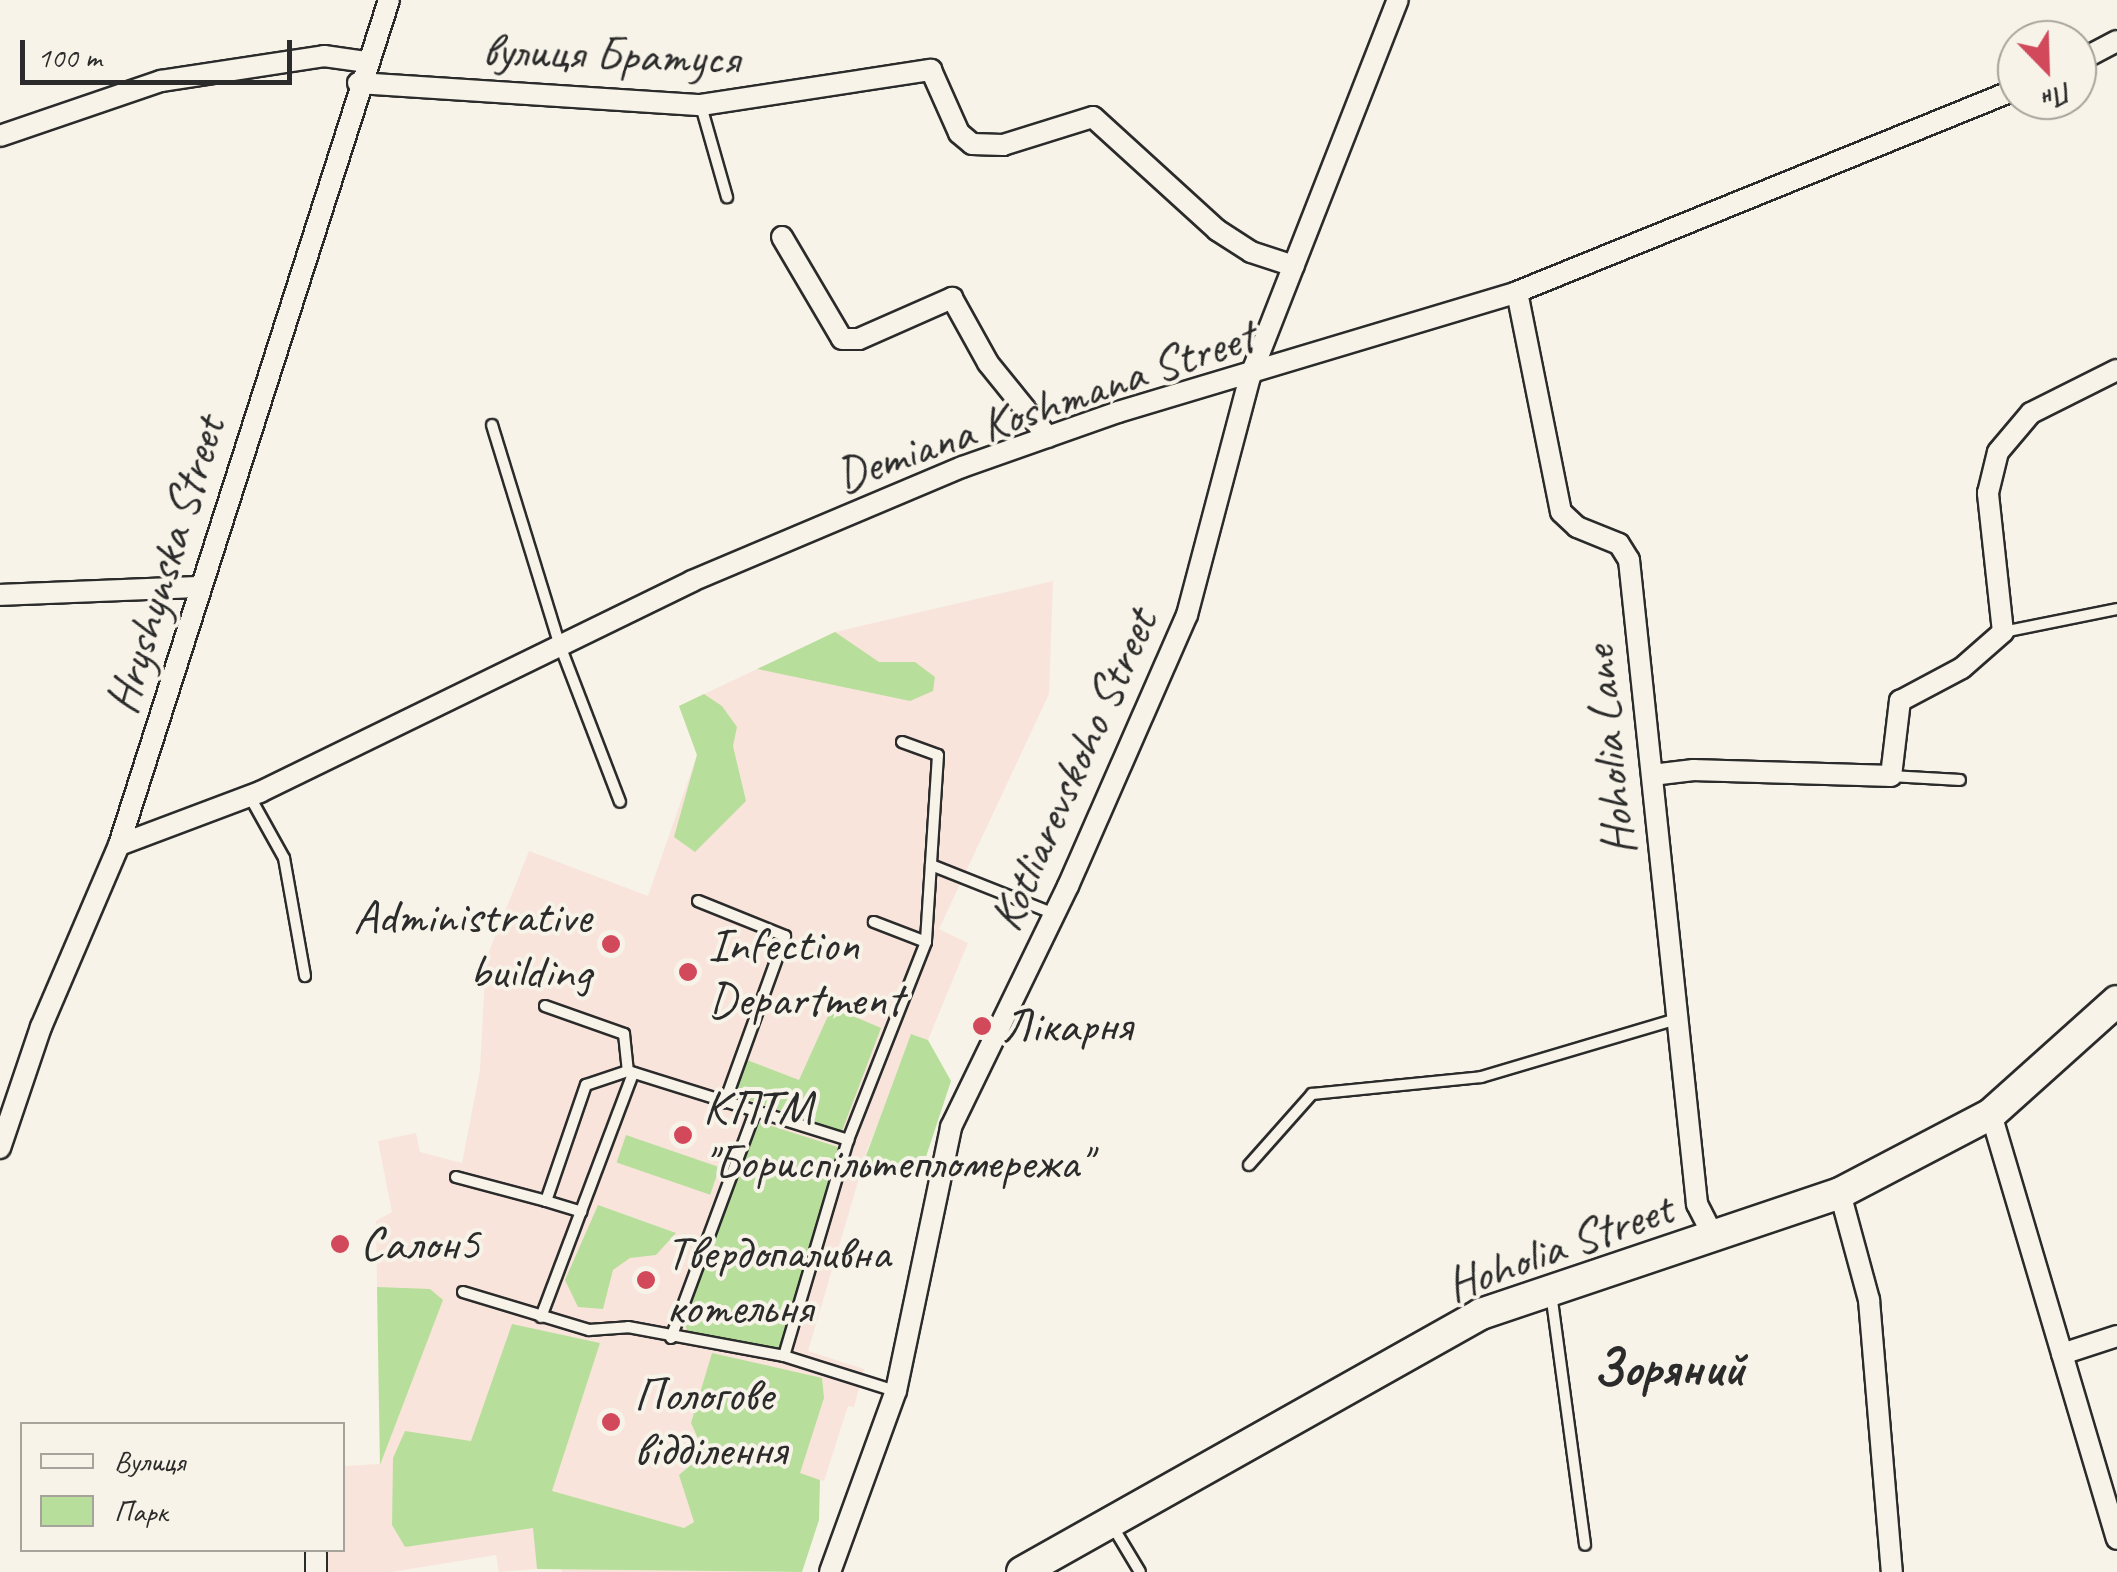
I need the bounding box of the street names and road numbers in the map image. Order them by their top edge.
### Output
street label: вулиця Братуся [482,21,740,87]
street label: Demiana Koshmana Street [831,308,1259,504]
street label: Hryshynska Street [92,409,238,721]
street label: Kotliarevskoho Street [976,600,1170,940]
street label: Hoholia Lane [1569,643,1649,859]
street label: Hoholia Street [1438,1179,1680,1315]

